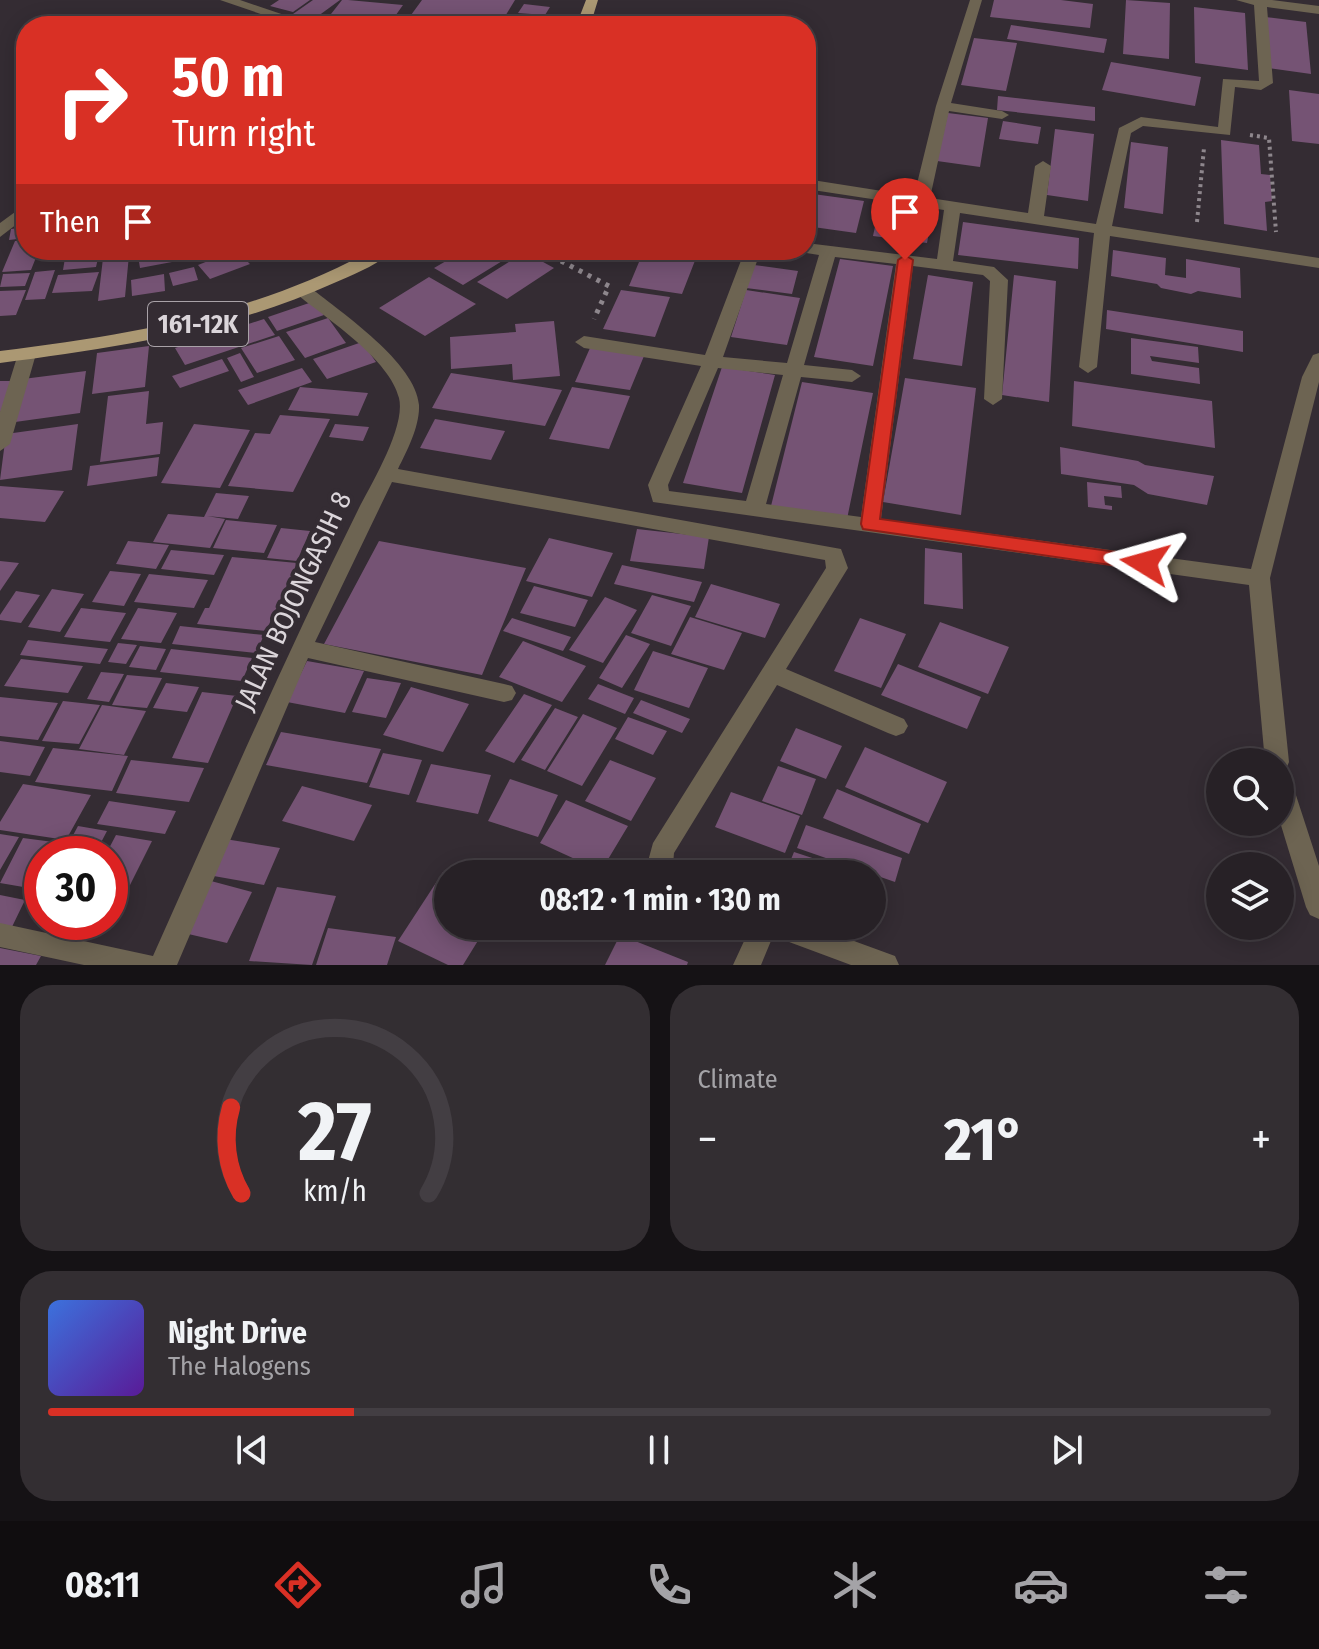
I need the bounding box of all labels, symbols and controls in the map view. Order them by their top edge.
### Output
text: 50 m [172,44,284,111]
icon: right [40,48,144,152]
text: Turn right [172,112,315,156]
pin [871,178,939,260]
icon: arrive [883,190,927,234]
icon: arrive [116,200,160,244]
text: Then [40,204,100,240]
road number: 161-12K [148,302,248,346]
street label: JALAN BOJONGASIH 8 [228,486,358,716]
position arrow [1103,521,1187,605]
map controls [1206,748,1294,940]
button: search [1206,748,1294,836]
speed limit sign: 30 [24,836,128,940]
button: layers [1206,852,1294,940]
text: 08:12 · 1 min · 130 m [539,882,781,918]
text: Climate [698,1064,778,1095]
text: 27 [297,1082,372,1182]
text: 21° [944,1104,1024,1176]
text: − [698,1113,717,1166]
text: + [1251,1113,1271,1166]
text: km/h [303,1174,367,1209]
text: Night Drive [168,1315,307,1351]
text: The Halogens [168,1351,311,1382]
icon: previous [230,1428,274,1472]
icon: pause [637,1428,681,1472]
icon: next [1045,1428,1089,1472]
icon: directions [270,1557,326,1613]
icon: music [456,1557,512,1613]
icon: phone [641,1557,697,1613]
icon: climate [827,1557,883,1613]
icon: car [1013,1557,1069,1613]
icon: filters [1198,1557,1254,1613]
text: 08:11 [65,1563,140,1607]

